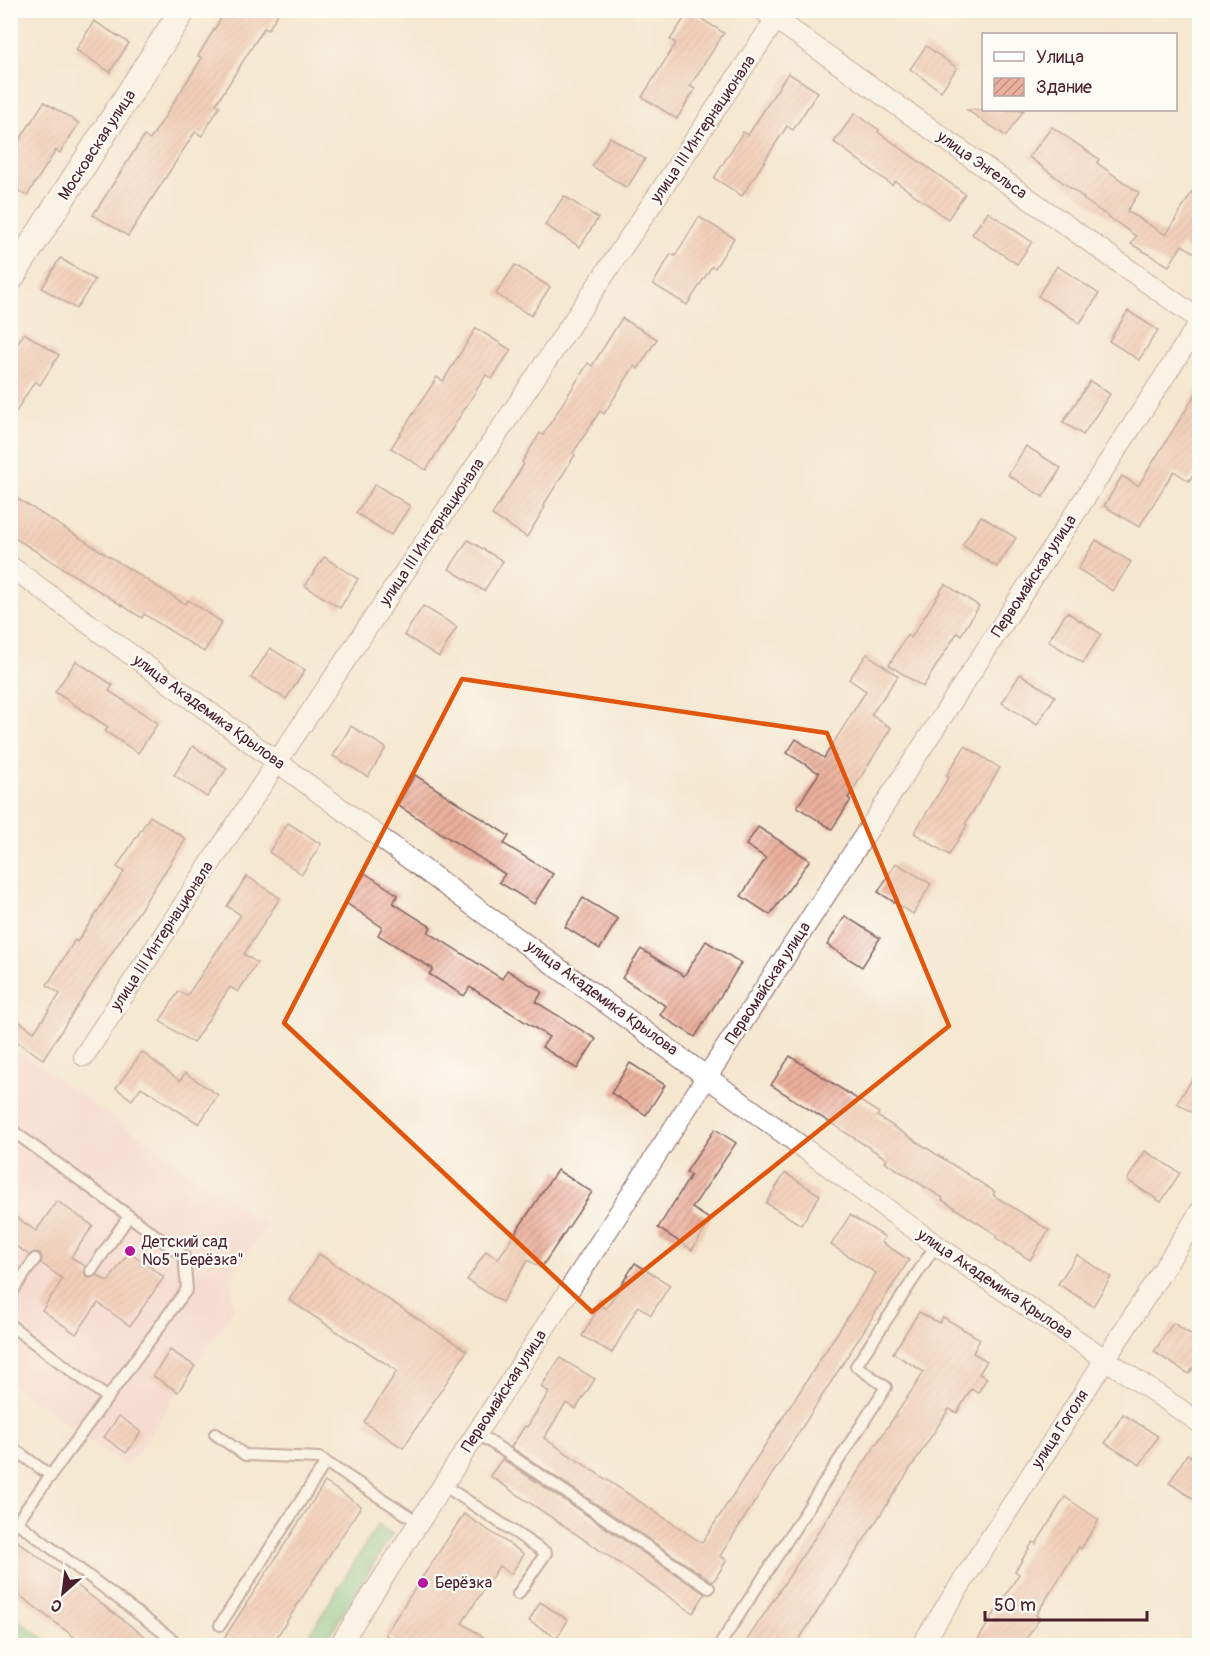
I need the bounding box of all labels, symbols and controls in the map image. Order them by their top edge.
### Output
legend [982,33,1177,111]
text: Улица [1036,46,1084,69]
street label: улица III Интернационала [646,51,760,207]
text: Здание [1036,76,1092,99]
street label: Московская улица [54,86,140,204]
street label: улица Энгельса [932,126,1031,203]
street label: улица III Интернационала [375,454,489,610]
street label: Первомайская улица [987,511,1081,641]
street label: улица Академика Крылова [128,650,289,774]
street label: улица III Интернационала [106,858,218,1015]
street label: Первомайская улица [721,918,815,1048]
street label: улица Академика Крылова [521,936,682,1060]
street label: улица Академика Крылова [913,1224,1076,1343]
place label: Детский сад №5 "Берёзка" [141,1232,244,1270]
marker: Детский сад №5 "Берёзка" [123,1244,137,1258]
street label: Первомайская улица [457,1326,551,1456]
street label: улица Гоголя [1027,1386,1093,1473]
north arrow [33,1563,93,1623]
place label: Берёзка [435,1573,492,1593]
marker: Берёзка [416,1576,430,1590]
scale bar [985,1584,1147,1622]
text: С [47,1594,65,1617]
text: 50 m [994,1594,1036,1617]

